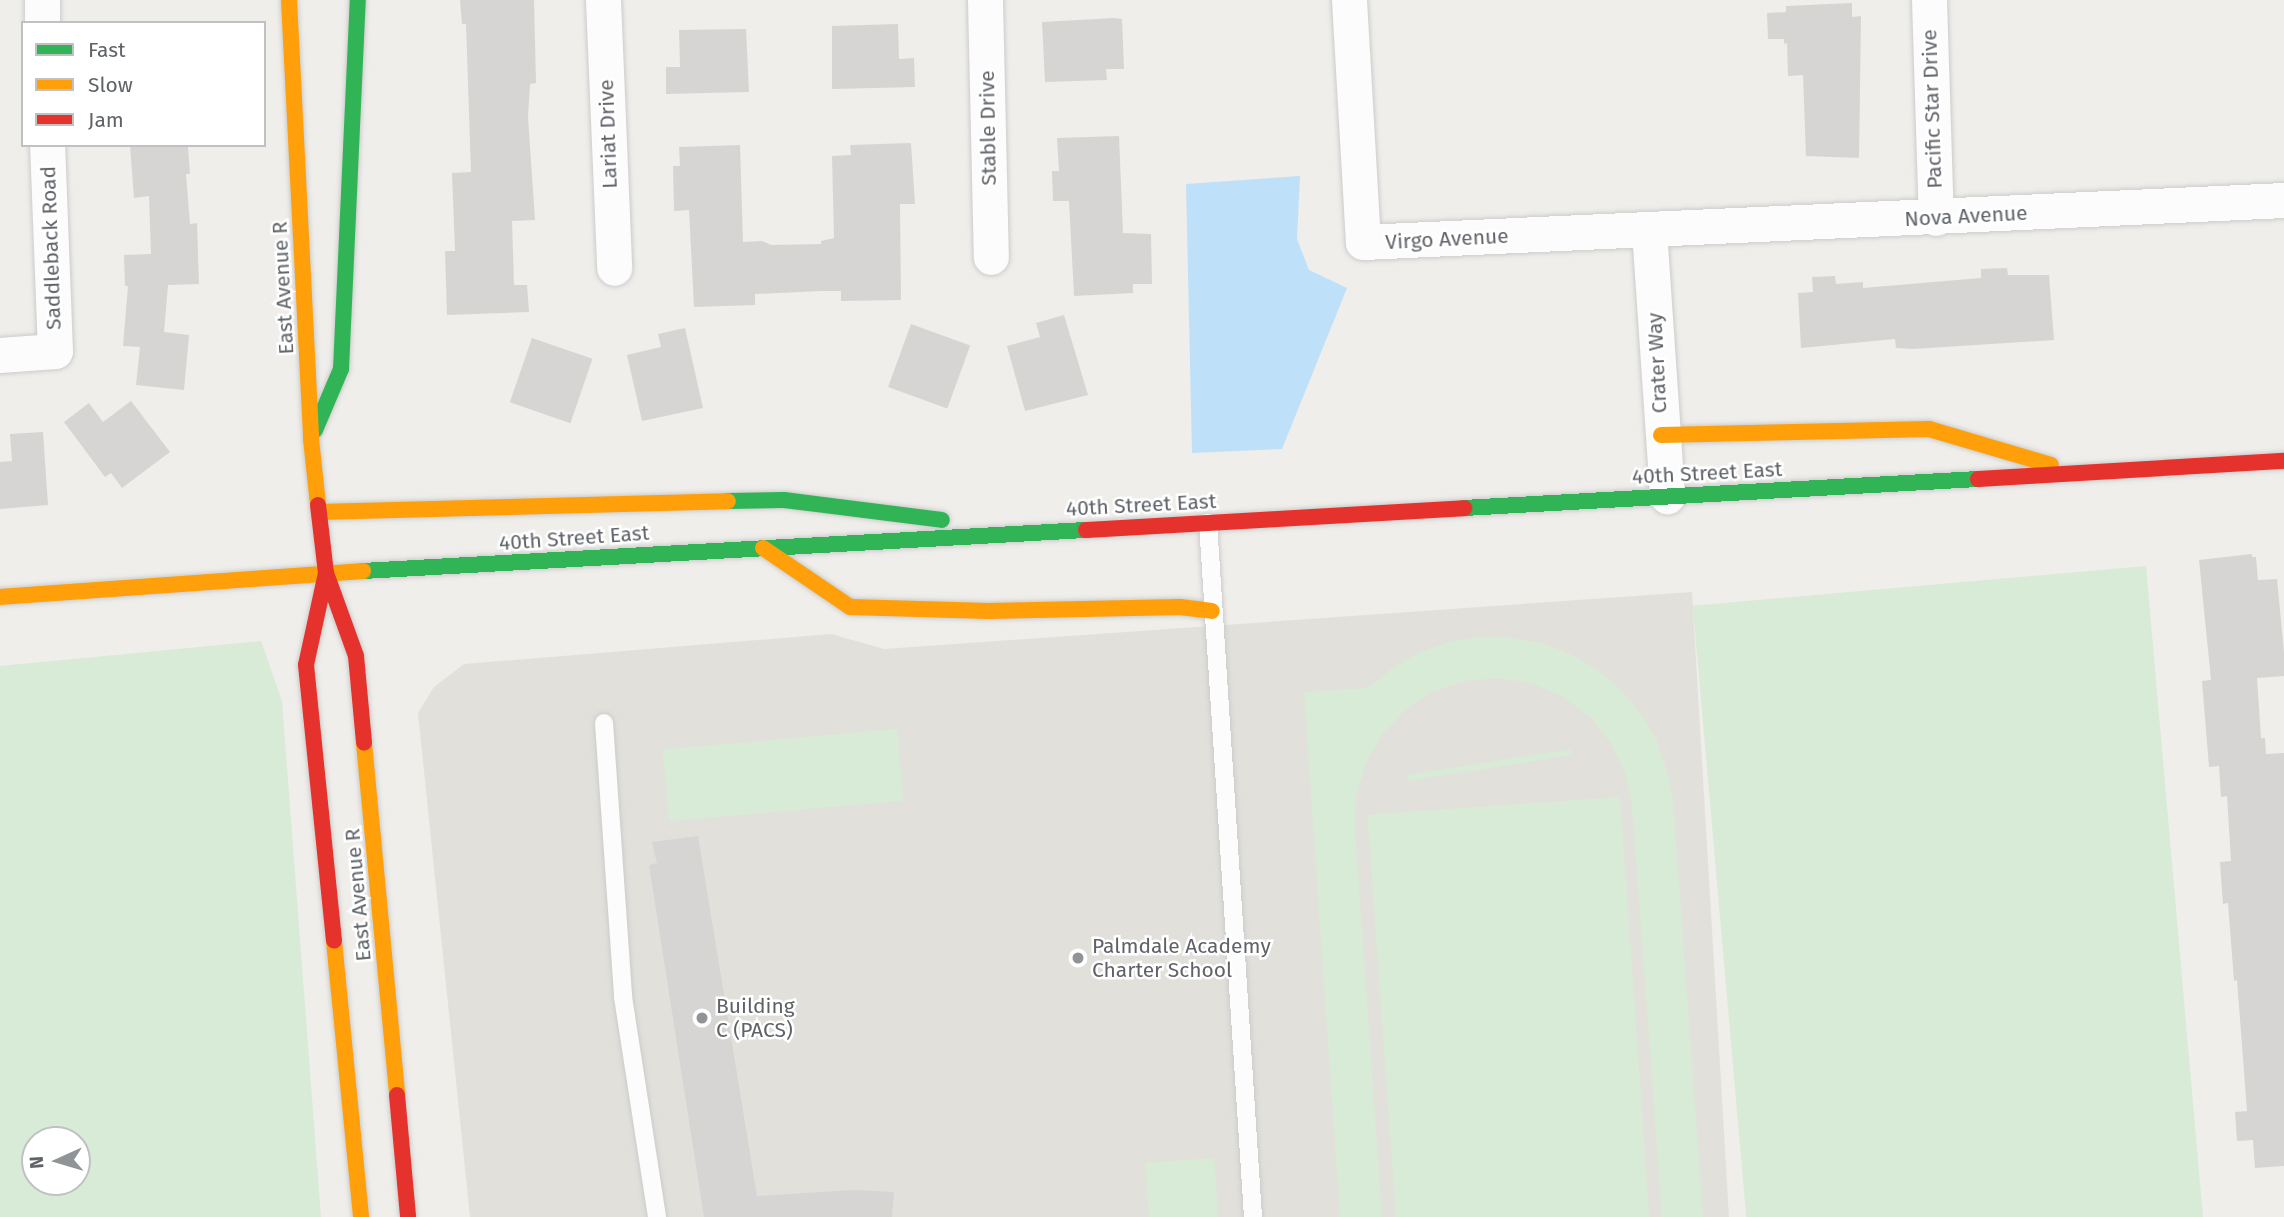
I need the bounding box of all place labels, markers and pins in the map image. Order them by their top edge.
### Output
place label: Palmdale Academy Charter School [1092,933,1271,983]
marker: Palmdale Academy Charter School [1070,950,1086,966]
place label: Building C (PACS) [716,993,795,1043]
marker: Building C (PACS) [694,1010,710,1026]

